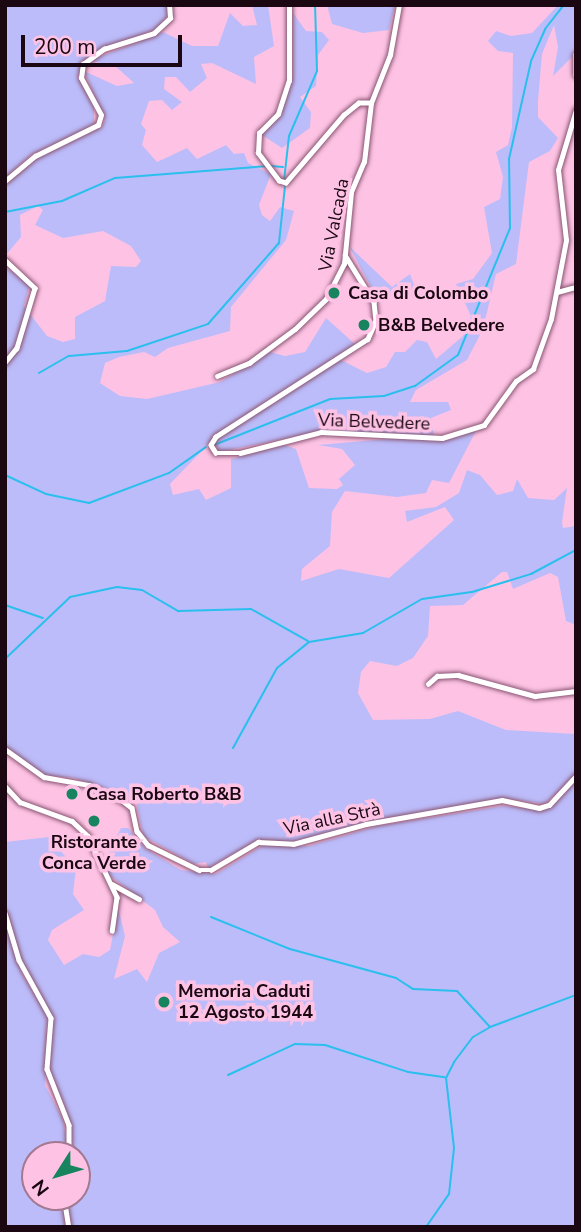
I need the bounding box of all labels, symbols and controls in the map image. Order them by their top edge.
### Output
scale bar [24,21,186,65]
text: 200 m [34,33,95,61]
street label: Via Valcada [314,176,354,274]
place label: Casa di Colombo [348,282,488,304]
marker: Casa di Colombo [326,285,342,301]
place label: B&B Belvedere [378,314,505,336]
marker: B&B Belvedere [356,317,372,333]
street label: Via Belvedere [318,409,430,435]
place label: Casa Roberto B&B [86,783,242,805]
marker: Casa Roberto B&B [64,786,80,802]
street label: Via alla Strà [282,798,382,840]
marker: Ristorante Conca Verde [86,813,102,829]
place label: Ristorante Conca Verde [42,832,146,874]
place label: Memoria Caduti 12 Agosto 1944 [178,981,313,1024]
marker: Memoria Caduti 12 Agosto 1944 [156,994,172,1010]
north arrow [21,1141,91,1211]
text: N [26,1174,55,1201]

